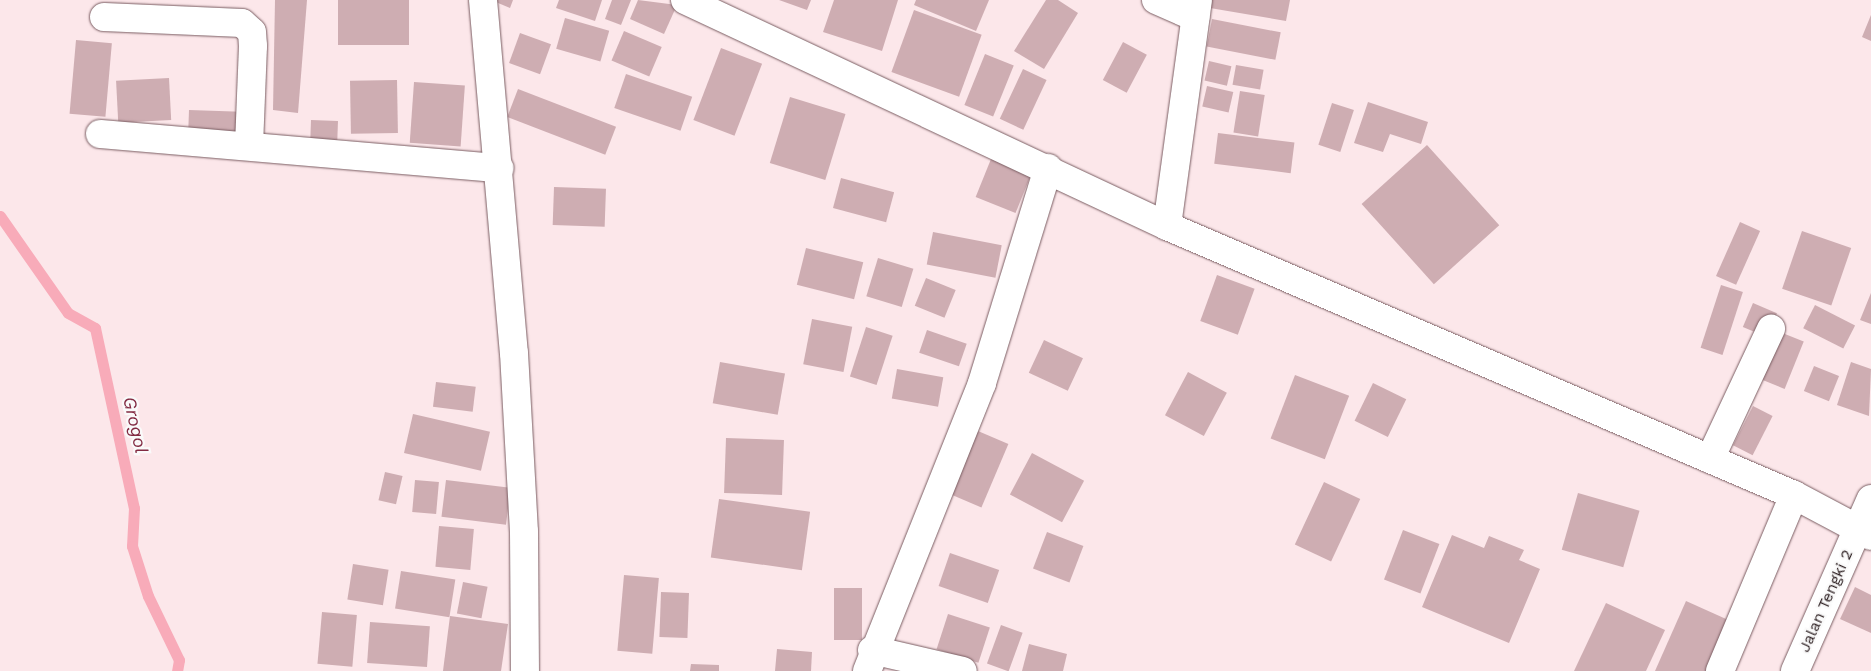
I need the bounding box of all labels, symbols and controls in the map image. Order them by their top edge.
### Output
water label: Grogol [118,395,152,455]
street label: Jalan Tengki 2 [1795,546,1857,656]

